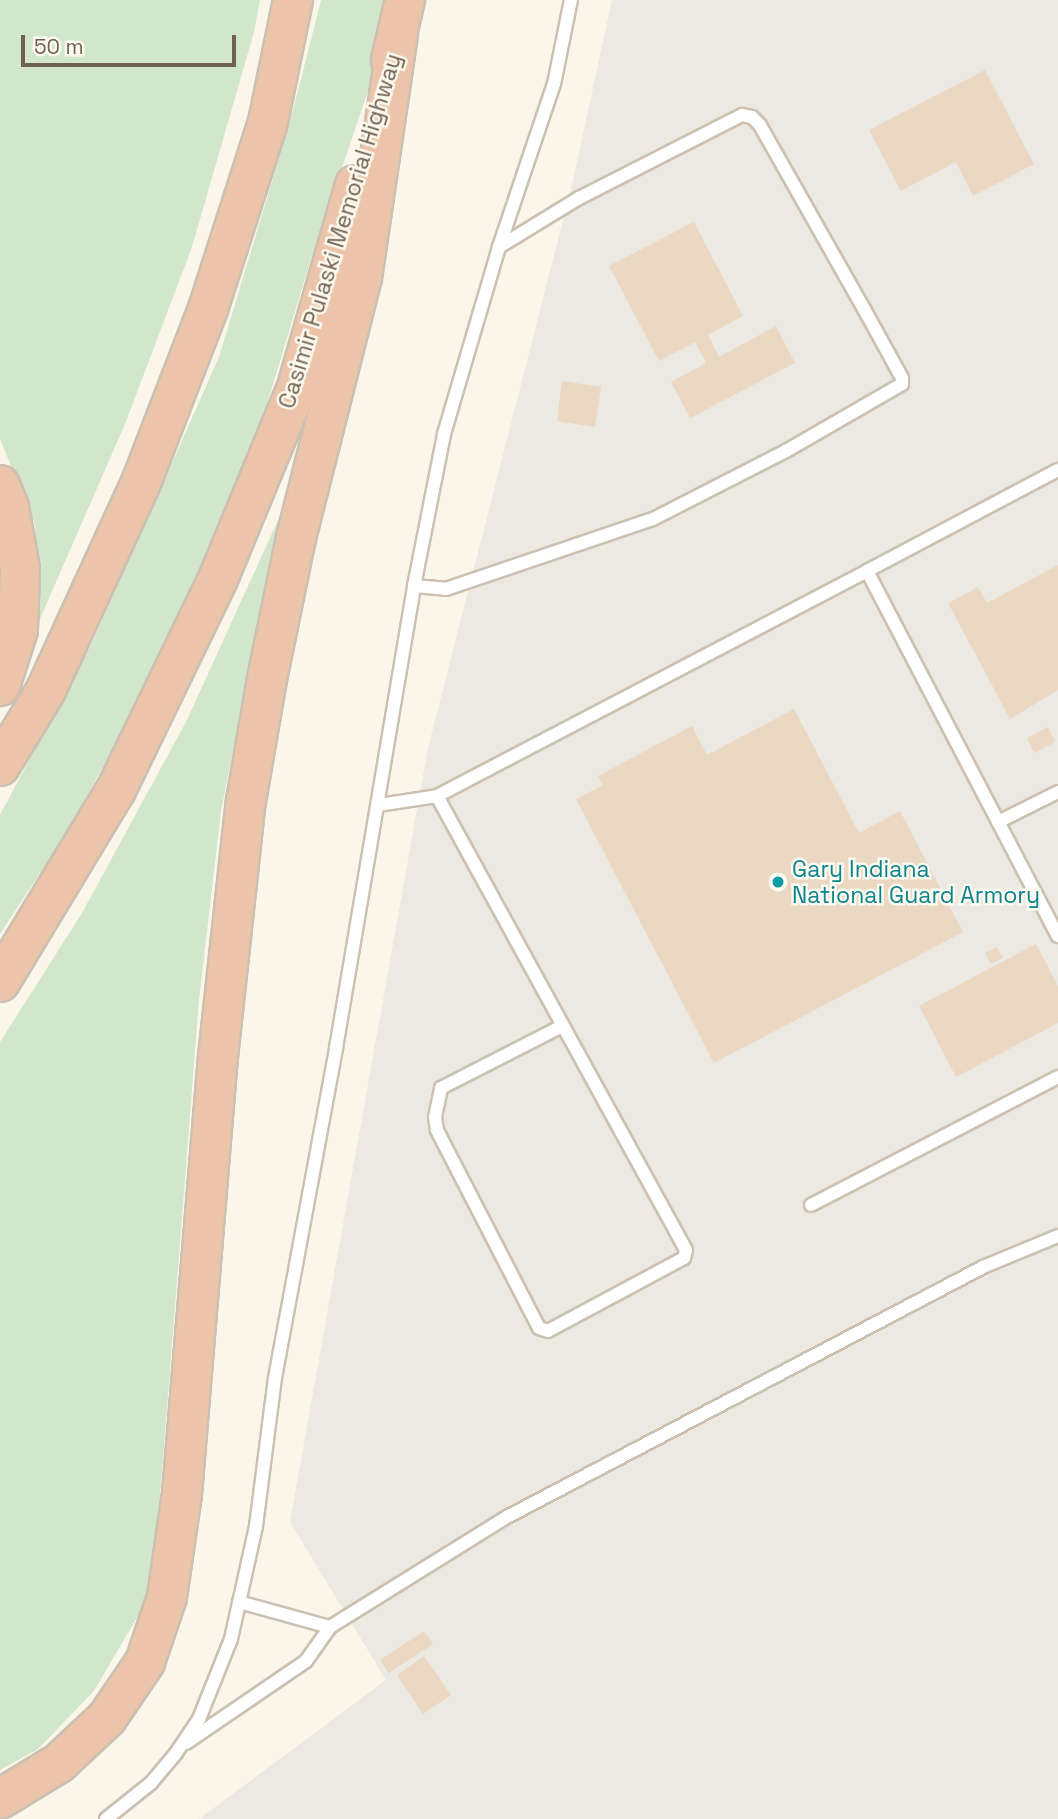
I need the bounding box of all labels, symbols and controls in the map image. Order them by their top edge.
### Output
scale bar [24,21,240,65]
text: 50 m [34,33,84,60]
street label: Casimir Pulaski Memorial Highway [273,50,407,412]
place label: Gary Indiana National Guard Armory [792,855,1040,909]
marker: Gary Indiana National Guard Armory [770,874,786,890]

